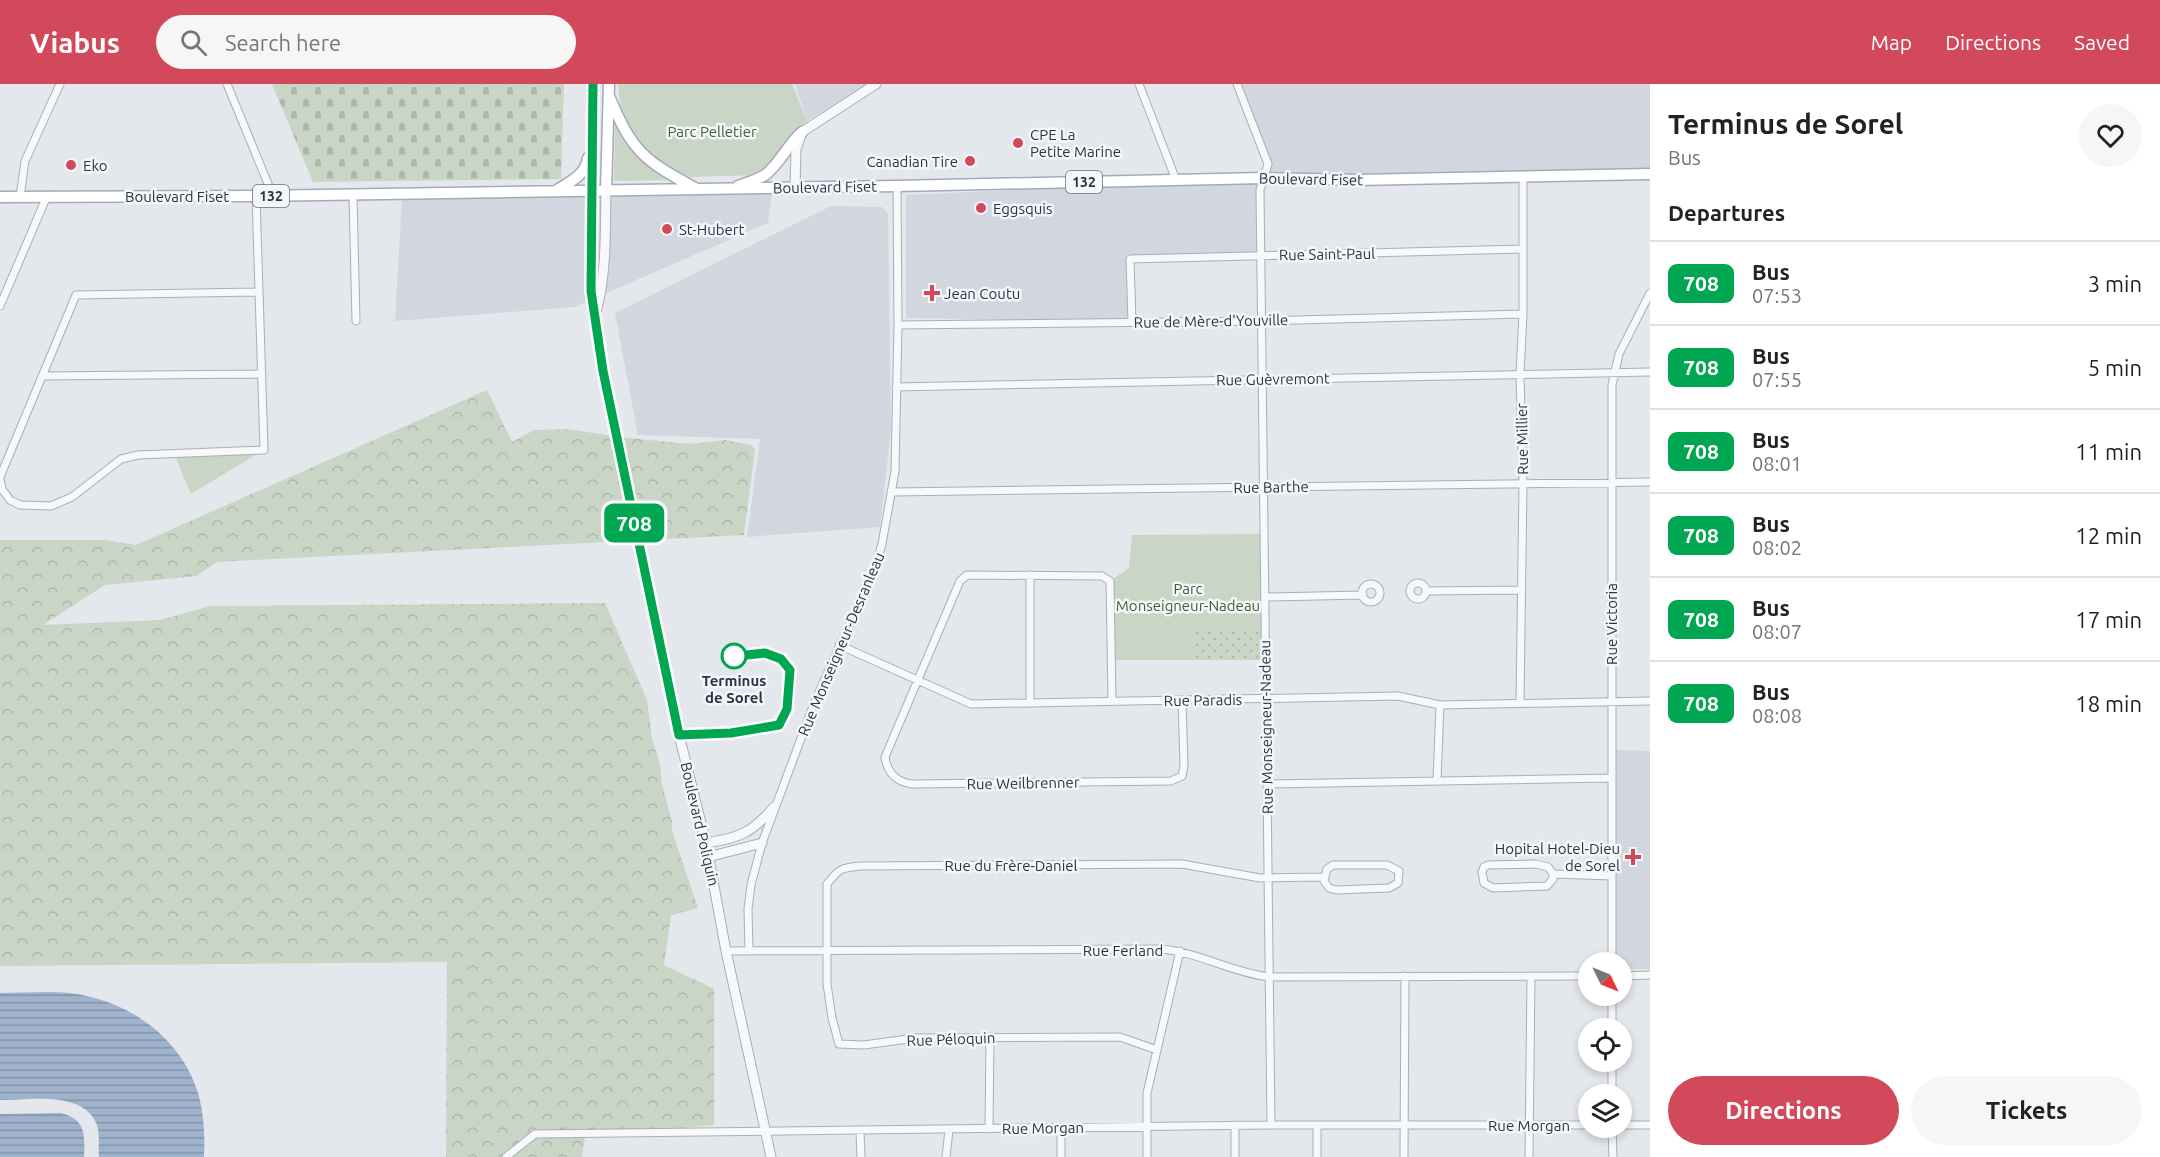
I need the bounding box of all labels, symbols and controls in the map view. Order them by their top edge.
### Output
search box [156,15,576,69]
icon: search [177,26,210,59]
text: Viabus [30,27,120,58]
text: Search here [225,30,341,55]
text: Map [1871,30,1912,54]
text: Directions [1945,30,2041,54]
text: Saved [2074,30,2130,54]
button: heart [2079,104,2142,167]
text: Terminus de Sorel [1668,108,1903,139]
park label: Parc Pelletier [667,123,757,140]
place label: CPE La Petite Marine [1030,126,1121,160]
marker: CPE La Petite Marine [1011,136,1025,150]
text: Bus [1668,146,1701,169]
place label: Canadian Tire [866,153,958,170]
marker: Canadian Tire [963,154,977,168]
place label: Eko [83,157,107,174]
marker: Eko [64,158,78,172]
street label: Boulevard Fiset [1259,170,1363,188]
road number: 132 [1066,171,1102,193]
street label: Boulevard Fiset [773,178,877,196]
road number: 132 [253,185,289,207]
street label: Boulevard Fiset [125,188,229,205]
place label: Eggsquis [993,200,1053,217]
text: Departures [1668,200,1785,225]
marker: Eggsquis [974,201,988,215]
place label: St-Hubert [679,221,744,238]
marker: St-Hubert [660,222,674,236]
street label: Rue Saint-Paul [1279,245,1375,263]
text: Bus [1752,259,1790,284]
text: 708 [1683,271,1719,295]
text: 3 min [2088,271,2142,296]
text: 07:53 [1752,284,1802,307]
place label: Jean Coutu [944,285,1020,302]
marker: Jean Coutu [925,286,939,300]
street label: Rue de Mère-d'Youville [1134,311,1288,331]
text: Bus [1752,343,1790,368]
text: 708 [1683,355,1719,379]
text: 5 min [2088,355,2142,380]
text: 07:55 [1752,368,1802,391]
street label: Rue Guèvremont [1216,370,1330,388]
street label: Rue Millier [1513,403,1531,475]
text: Bus [1752,427,1790,452]
text: 708 [1683,439,1719,463]
text: 11 min [2075,439,2142,464]
text: 08:01 [1752,452,1802,475]
street label: Rue Barthe [1233,478,1309,496]
line badge: 708 [600,504,668,542]
text: 708 [616,511,652,535]
text: Bus [1752,511,1790,536]
text: 708 [1683,523,1719,547]
text: 12 min [2075,523,2142,548]
text: 08:02 [1752,536,1802,559]
street label: Rue Monseigneur-Desranleau [794,550,888,738]
park label: Parc Monseigneur-Nadeau [1116,580,1260,614]
street label: Rue Victoria [1603,583,1620,665]
text: Bus [1752,595,1790,620]
text: 708 [1683,607,1719,631]
text: 17 min [2075,607,2142,632]
text: 08:07 [1752,620,1802,643]
street label: Rue Monseigneur-Nadeau [1256,640,1276,814]
marker: Terminus de Sorel [721,643,747,669]
place label: Terminus de Sorel [702,672,766,706]
text: Bus [1752,679,1790,704]
street label: Rue Paradis [1164,691,1242,709]
text: 708 [1683,691,1719,715]
text: 18 min [2075,691,2142,716]
text: 08:08 [1752,704,1802,727]
street label: Boulevard Poliquin [677,760,723,888]
street label: Rue Weilbrenner [966,774,1080,792]
place label: Hopital Hotel-Dieu de Sorel [1495,840,1620,874]
marker: Hopital Hotel-Dieu de Sorel [1624,848,1642,866]
street label: Rue du Frère-Daniel [945,857,1078,874]
street label: Rue Ferland [1083,942,1163,959]
north arrow [1578,952,1632,1006]
map controls [1578,952,1632,1138]
button: locate [1578,1018,1632,1072]
street label: Rue Péloquin [906,1029,996,1049]
button: Directions [1668,1076,1899,1145]
button: Tickets [1911,1076,2142,1145]
button: layers [1578,1084,1632,1138]
street label: Rue Morgan [1488,1117,1570,1134]
street label: Rue Morgan [1002,1119,1084,1137]

